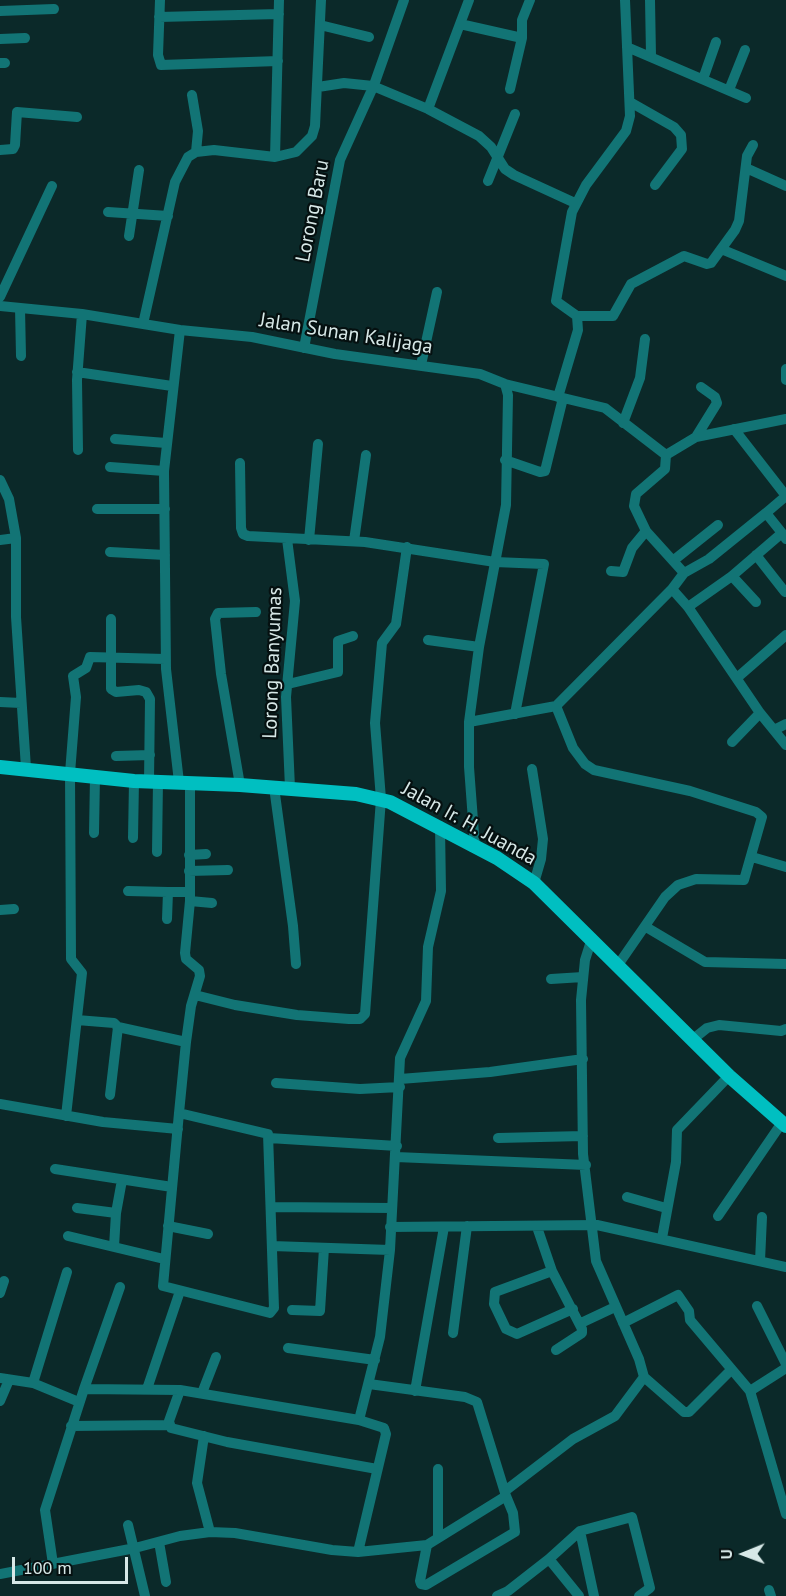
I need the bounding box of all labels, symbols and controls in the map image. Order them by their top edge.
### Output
street label: Lorong Baru [291,158,335,264]
street label: Jalan Sunan Kalijaga [258,308,434,360]
street label: Lorong Banyumas [258,587,288,739]
street label: Jalan Ir. H. Juanda [398,777,540,871]
north arrow [714,1524,774,1584]
scale bar [15,1545,130,1583]
text: U [716,1549,736,1560]
text: 100 m [23,1556,72,1579]

